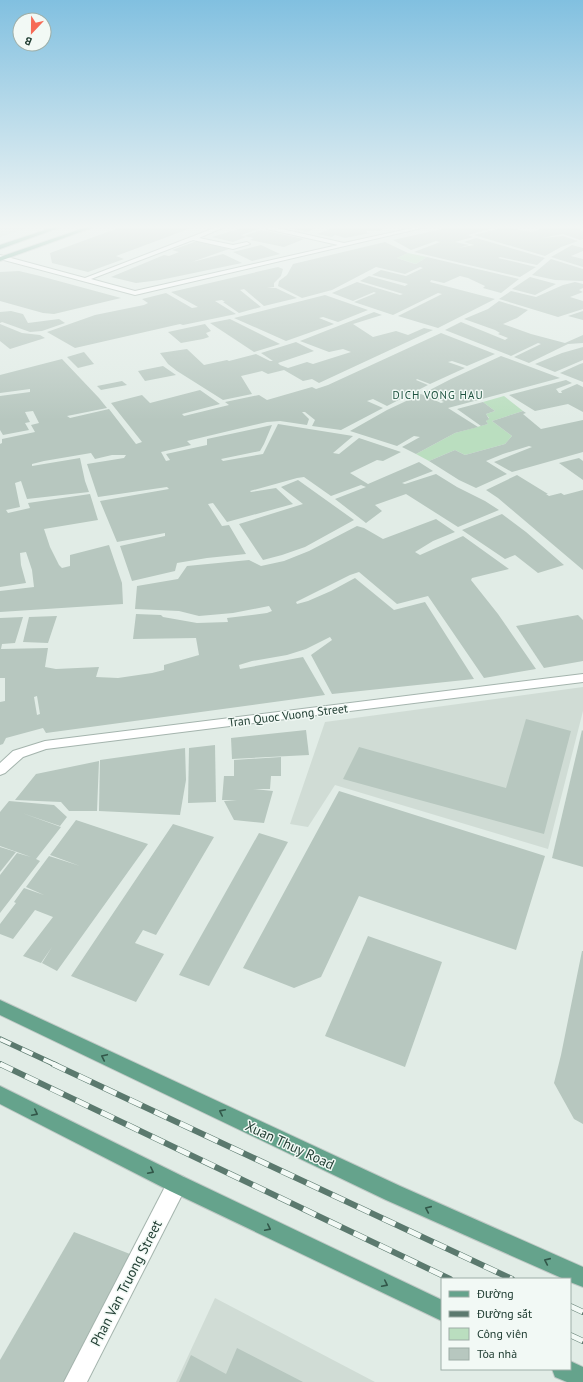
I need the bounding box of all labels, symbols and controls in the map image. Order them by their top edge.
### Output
north arrow [12,12,52,52]
text: B [22,33,34,49]
district label: DICH VONG HAU [392,388,484,402]
street label: Tran Quoc Vuong Street [227,700,349,730]
one-way arrow [101,1054,109,1062]
one-way arrow [31,1108,38,1116]
one-way arrow [219,1109,226,1117]
street label: Xuan Thuy Road [243,1117,337,1173]
one-way arrow [147,1166,154,1174]
one-way arrow [425,1206,433,1214]
street label: Phan Van Truong Street [86,1217,166,1349]
one-way arrow [264,1223,271,1231]
one-way arrow [544,1258,552,1266]
legend [441,1278,571,1370]
one-way arrow [381,1279,389,1287]
text: Đường [476,1286,514,1301]
text: Đường sắt [476,1306,532,1321]
text: Công viên [477,1326,528,1341]
text: Tòa nhà [477,1346,517,1361]

